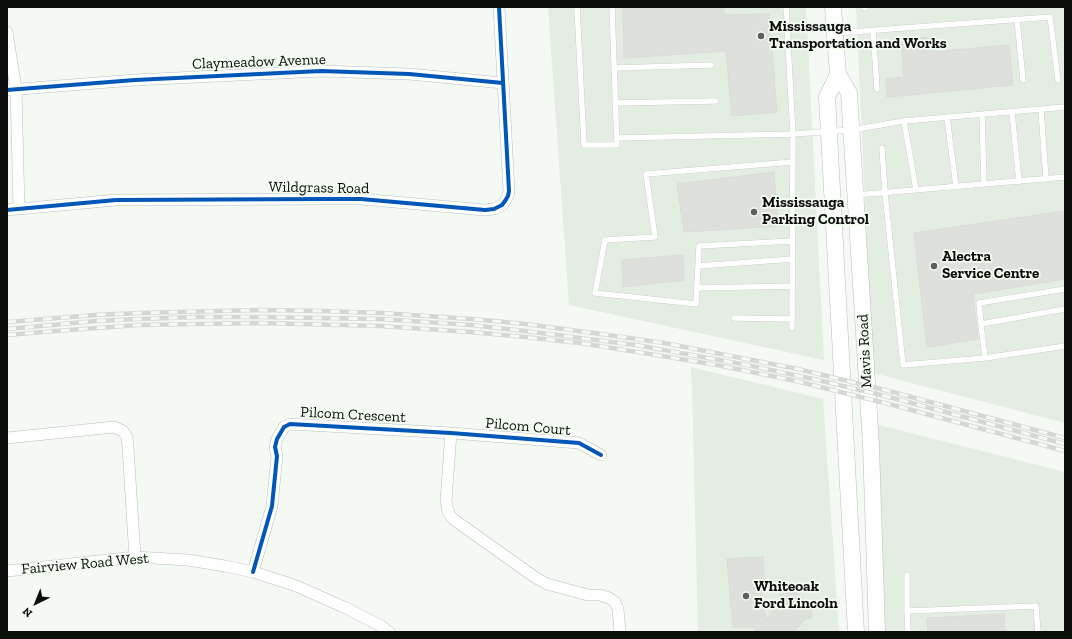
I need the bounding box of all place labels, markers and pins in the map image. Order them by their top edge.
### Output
place label: Mississauga Transportation and Works [769,18,947,53]
marker: Mississauga Transportation and Works [756,31,766,41]
place label: Mississauga Parking Control [762,194,869,229]
marker: Mississauga Parking Control [749,207,759,217]
place label: Alectra Service Centre [942,248,1039,283]
marker: Alectra Service Centre [929,261,939,271]
place label: Whiteoak Ford Lincoln [754,578,838,613]
marker: Whiteoak Ford Lincoln [741,591,751,601]

